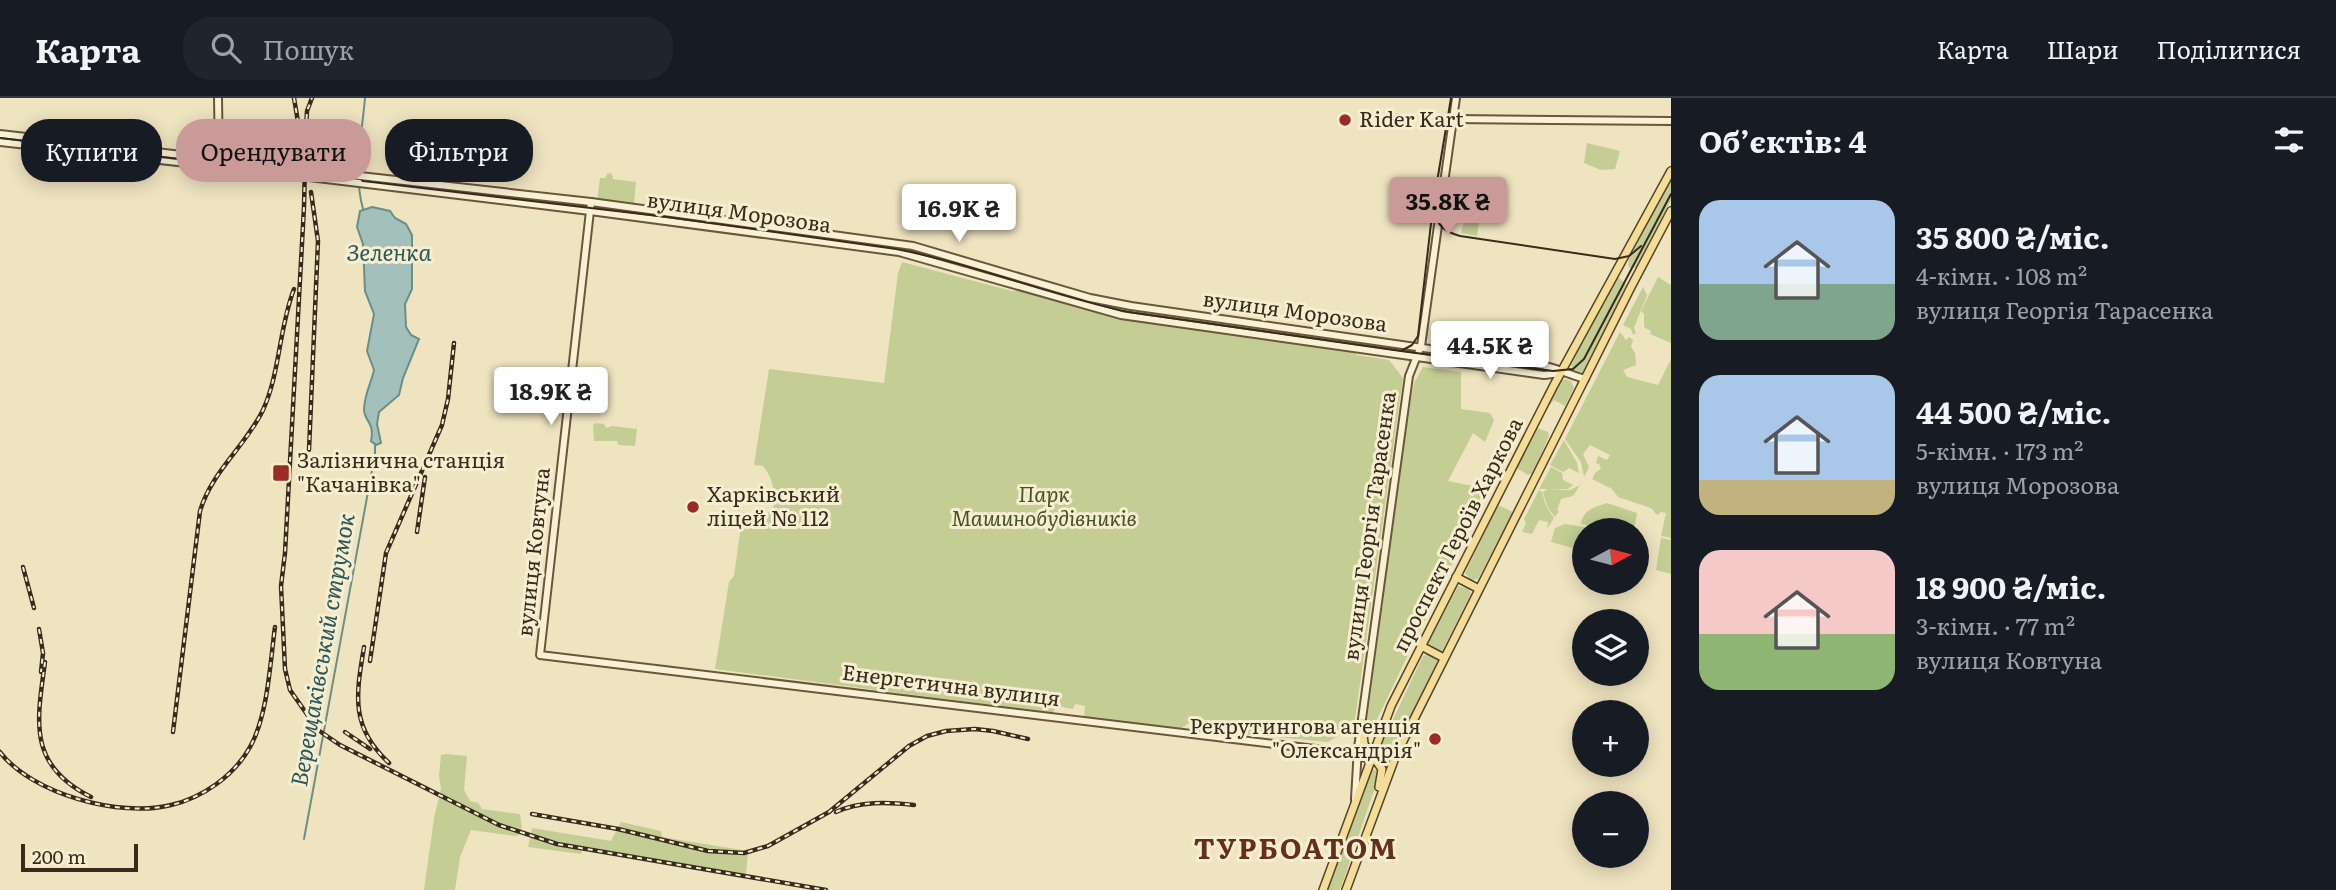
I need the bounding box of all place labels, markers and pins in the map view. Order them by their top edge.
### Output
place label: Rider Kart [1359,102,1464,133]
marker: Rider Kart [1337,112,1353,128]
pin: 35.8K ₴ [1383,178,1513,237]
pin: 16.9K ₴ [894,184,1024,244]
pin: 44.5K ₴ [1425,322,1555,381]
pin: 18.9K ₴ [486,368,616,427]
place label: Залізнична станція "Качанівка" [297,443,505,498]
marker: Залізнична станція "Качанівка" [271,463,291,483]
place label: Харківський ліцей № 112 [707,477,840,532]
marker: Харківський ліцей № 112 [685,499,701,515]
place label: Рекрутингова агенція "Олександрія" [1190,709,1421,764]
marker: Рекрутингова агенція "Олександрія" [1427,731,1443,747]

